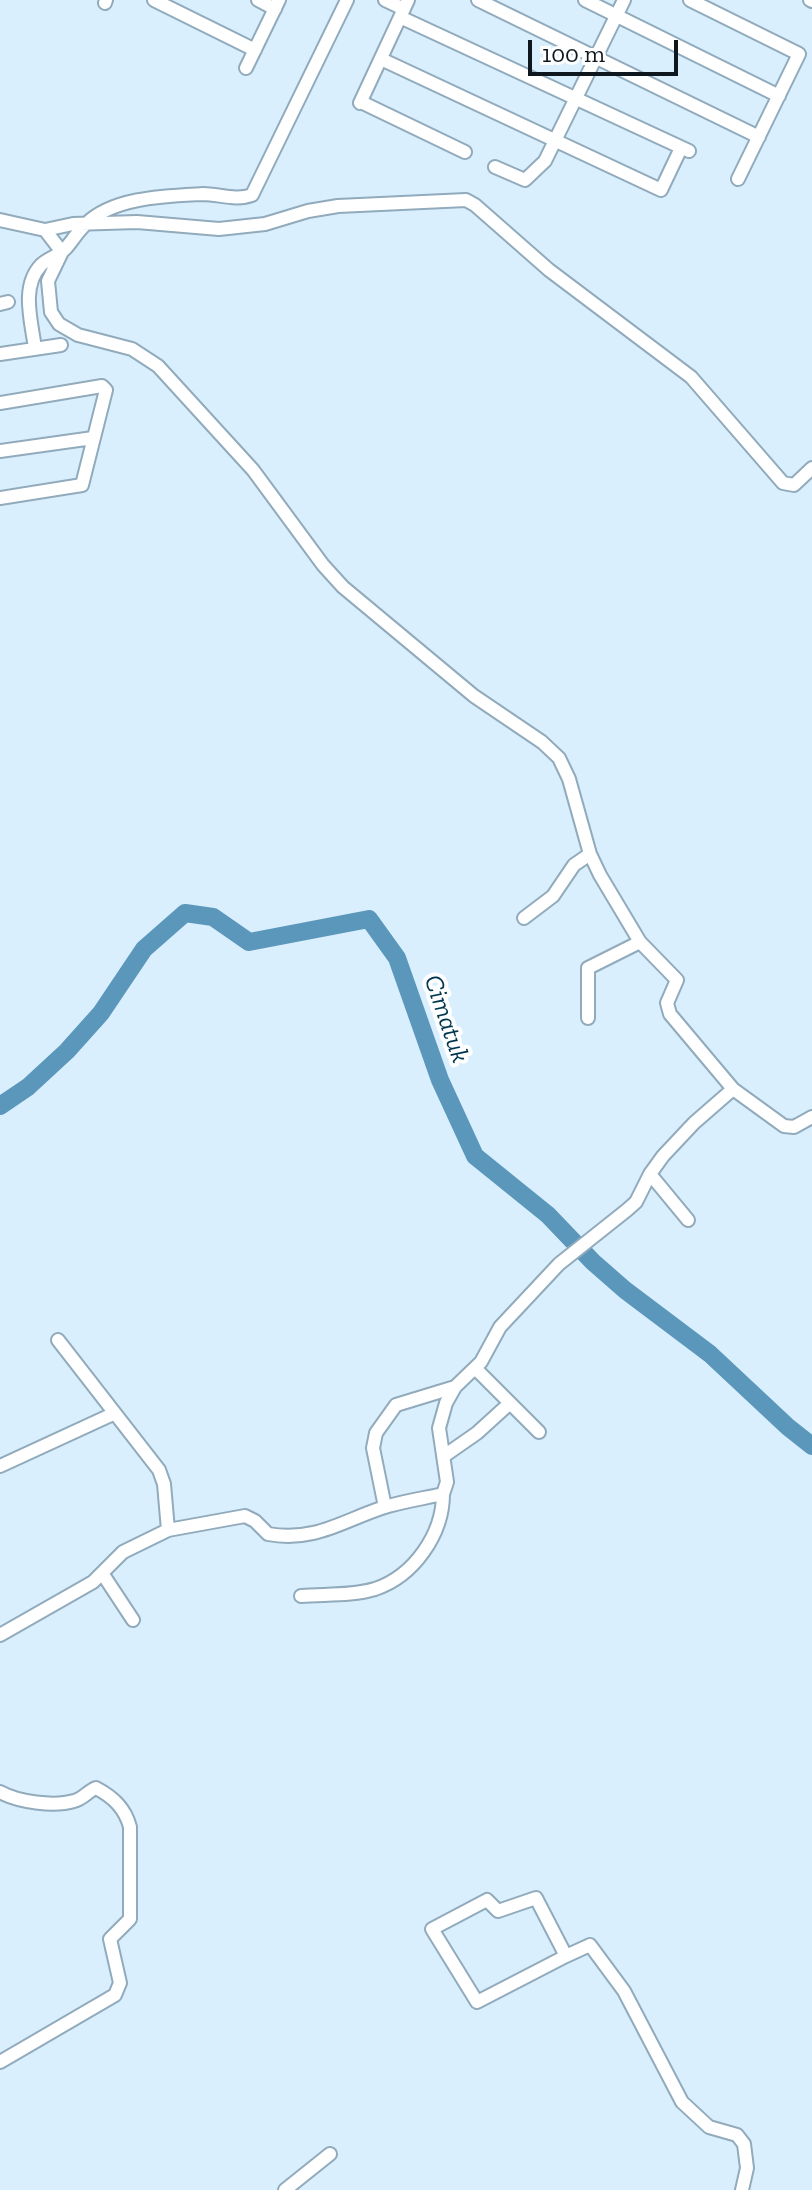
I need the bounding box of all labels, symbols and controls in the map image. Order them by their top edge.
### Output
scale bar [532,24,682,74]
text: 100 m [542,39,605,68]
water label: Cimatuk [416,971,476,1067]

